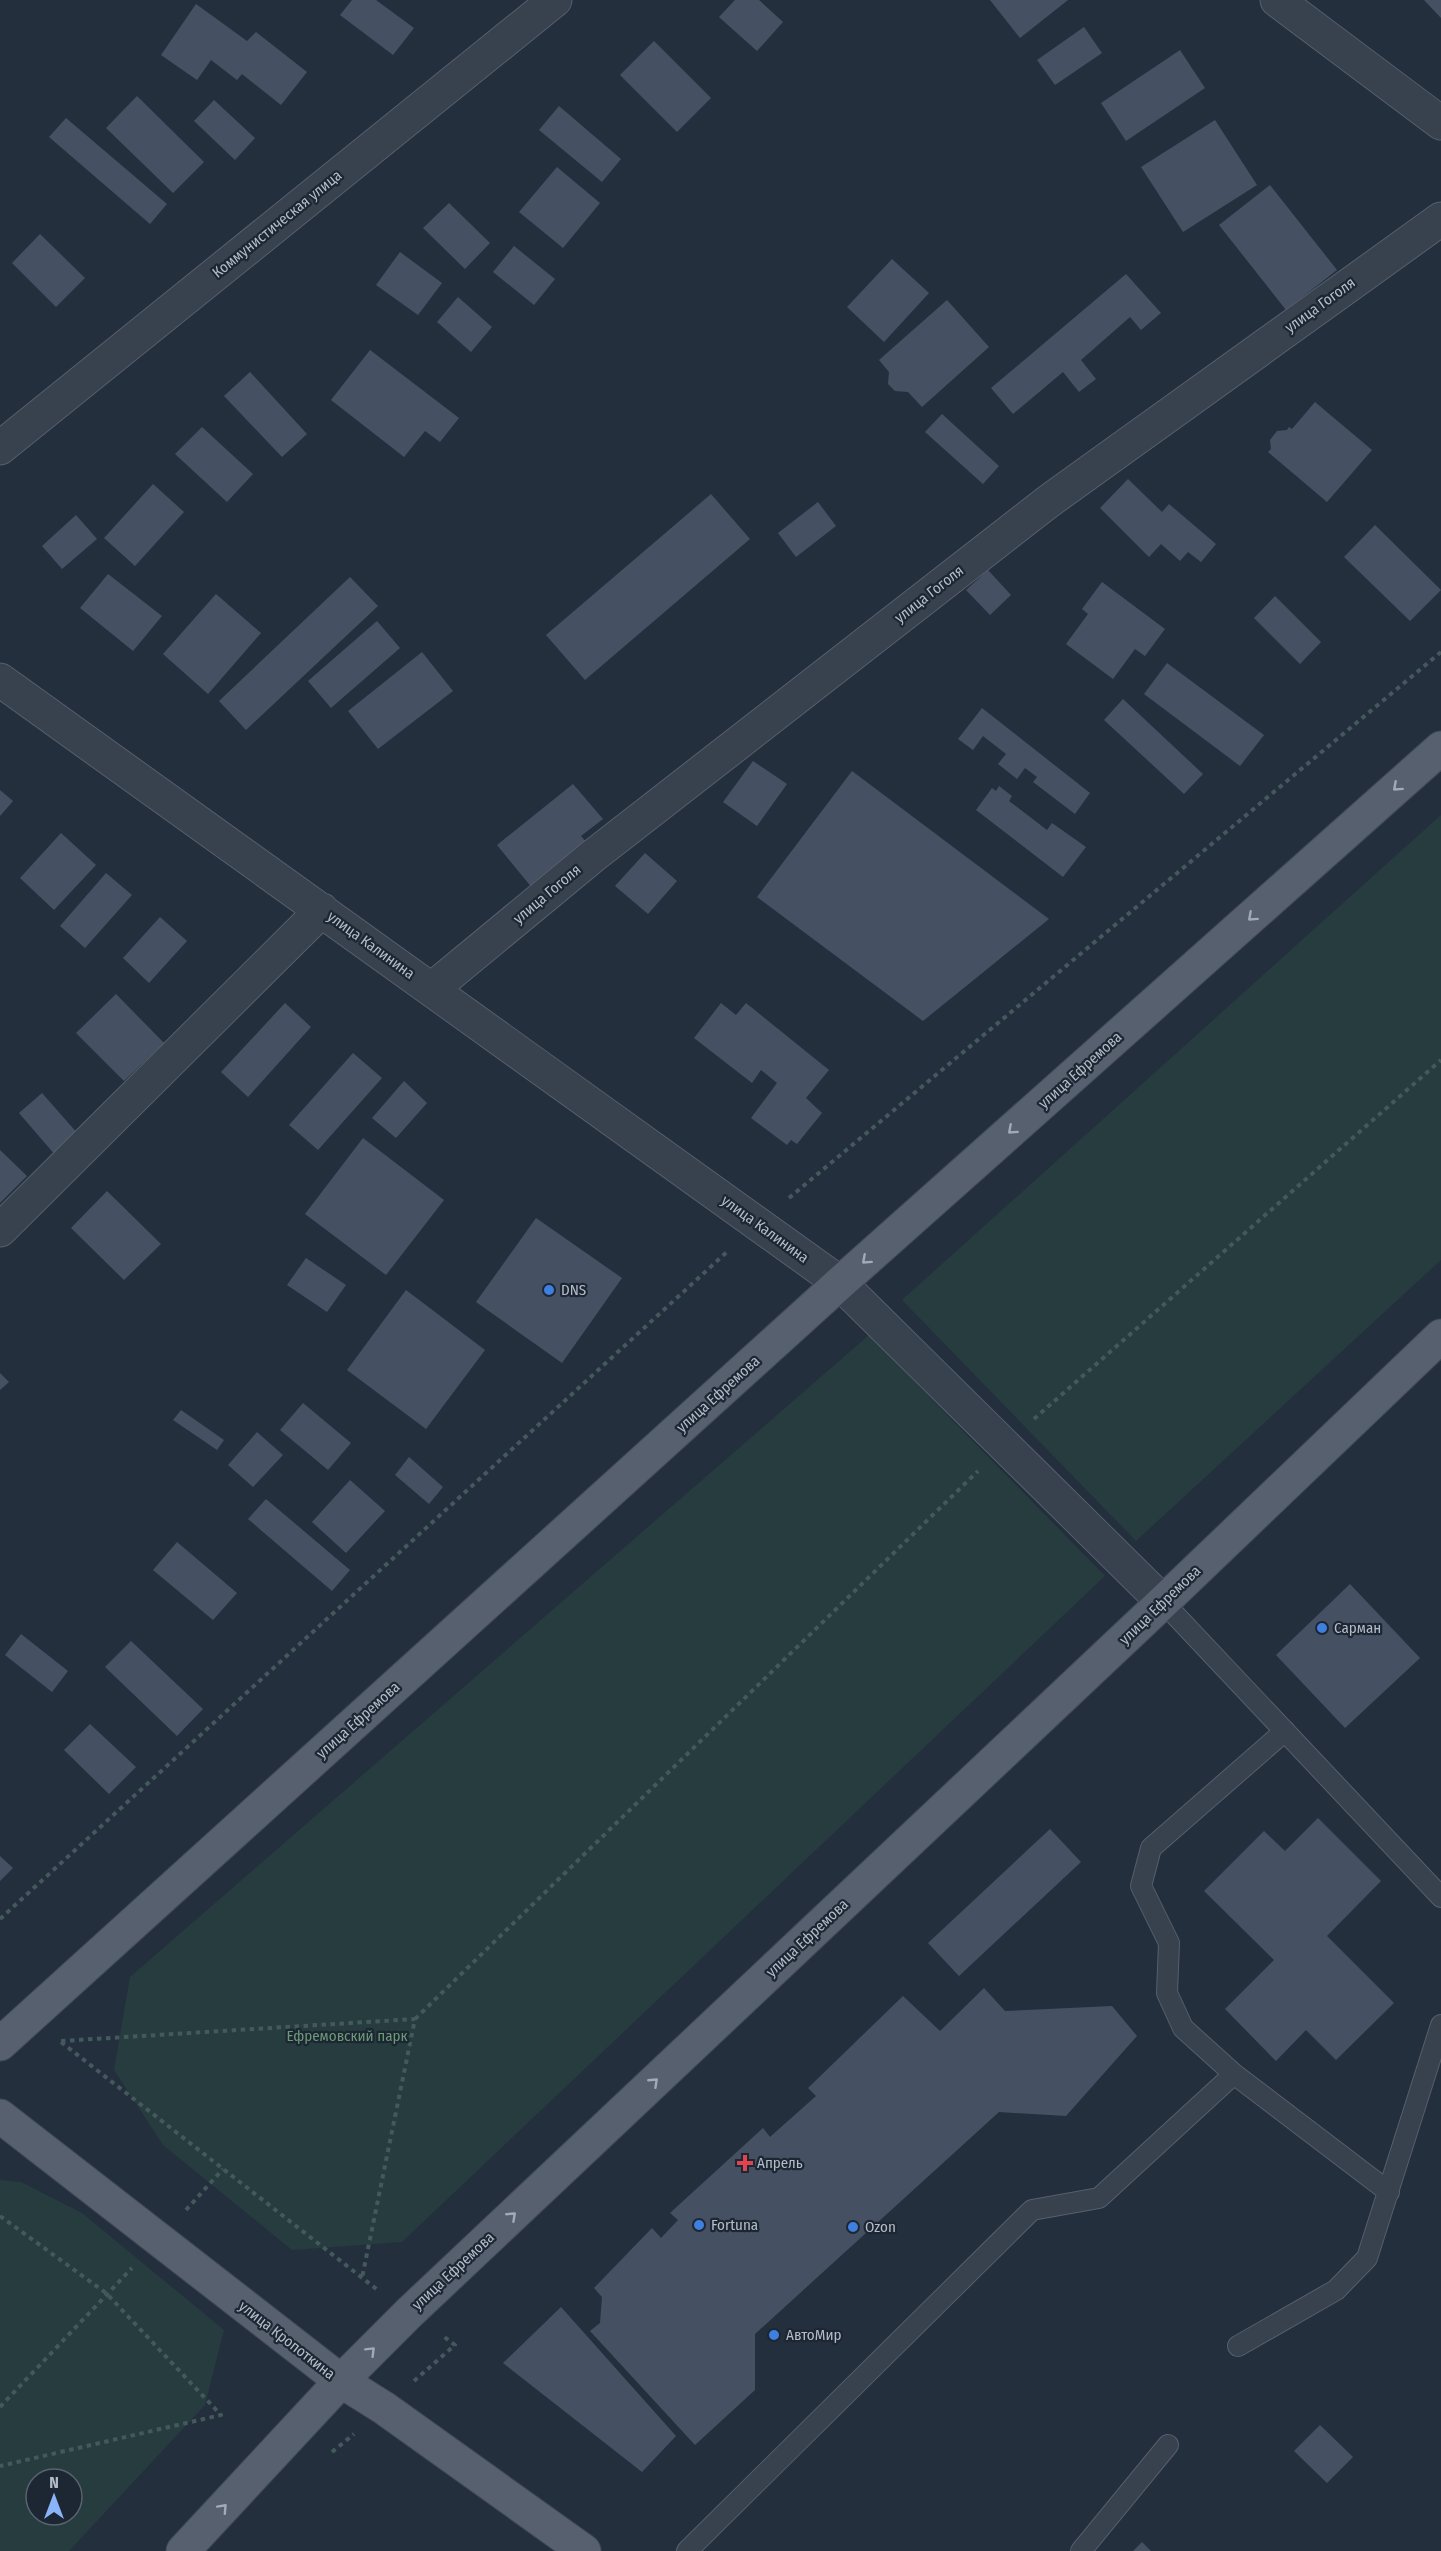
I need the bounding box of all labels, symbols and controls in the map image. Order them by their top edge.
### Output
street label: Коммунистическая улица [209,166,345,282]
street label: улица Гоголя [1281,273,1359,337]
street label: улица Гоголя [891,561,967,627]
one-way arrow [1393,780,1404,791]
street label: улица Гоголя [510,861,584,927]
street label: улица Калинина [324,907,418,983]
one-way arrow [1248,910,1258,921]
street label: улица Ефремова [1035,1028,1125,1112]
one-way arrow [1008,1123,1019,1134]
street label: улица Калинина [718,1191,812,1267]
one-way arrow [862,1253,873,1264]
place label: DNS [561,1281,586,1299]
marker: DNS [542,1283,556,1297]
street label: улица Ефремова [673,1352,763,1436]
street label: улица Ефремова [1116,1562,1204,1648]
place label: Сарман [1334,1619,1381,1637]
marker: Сарман [1315,1621,1329,1635]
street label: улица Ефремова [313,1678,403,1762]
street label: улица Ефремова [762,1895,852,1981]
park label: Ефремовский парк [286,2027,408,2045]
one-way arrow [647,2078,657,2089]
place label: Апрель [757,2154,803,2172]
marker: Апрель [738,2156,752,2170]
one-way arrow [505,2212,515,2223]
place label: Fortuna [711,2216,758,2234]
marker: Fortuna [692,2218,706,2232]
place label: Ozon [865,2218,896,2236]
marker: Ozon [846,2220,860,2234]
street label: улица Ефремова [408,2228,498,2314]
street label: улица Кропоткина [235,2297,339,2383]
place label: АвтоМир [786,2326,841,2344]
marker: АвтоМир [767,2328,781,2342]
one-way arrow [364,2347,375,2357]
north arrow [24,2467,84,2527]
text: N [49,2473,59,2492]
one-way arrow [216,2504,227,2515]

